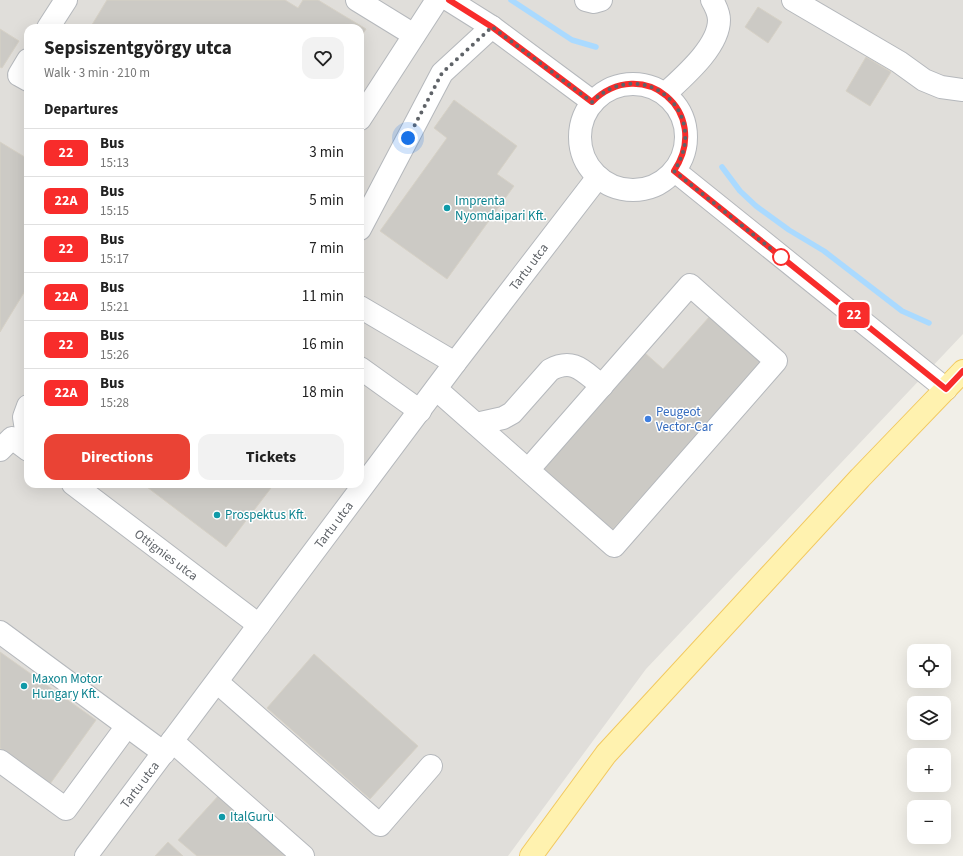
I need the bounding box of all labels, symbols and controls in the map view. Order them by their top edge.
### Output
text: Sepsiszentgyörgy utca [44,35,232,62]
button: heart [302,37,344,79]
text: Walk · 3 min · 210 m [44,64,150,82]
text: Departures [44,99,118,120]
your location [398,128,418,148]
text: Bus [100,133,124,154]
text: 3 min [309,142,344,163]
text: 22 [59,143,73,163]
text: 15:13 [100,154,129,172]
text: Bus [100,181,124,202]
text: 5 min [309,190,344,211]
text: 22A [55,191,77,211]
place label: Imprenta Nyomdaipari Kft. [455,192,547,225]
text: 15:15 [100,202,129,220]
marker: Imprenta Nyomdaipari Kft. [442,203,452,213]
text: Bus [100,229,124,250]
text: 7 min [309,238,344,259]
text: 22 [59,239,73,259]
street label: Tartu utca [505,240,553,294]
unlabelled marker [772,248,790,266]
text: 15:17 [100,250,129,268]
text: Bus [100,277,124,298]
text: 11 min [302,286,344,307]
text: 22A [55,287,77,307]
text: 15:21 [100,298,129,316]
line badge: 22 [836,302,872,328]
text: 22 [847,305,861,325]
text: Bus [100,325,124,346]
text: 16 min [302,334,344,355]
text: 22 [59,335,73,355]
text: 15:26 [100,346,129,364]
text: Bus [100,373,124,394]
text: 18 min [302,382,344,403]
text: 22A [55,383,77,403]
text: 15:28 [100,394,129,412]
place label: Peugeot Vector-Car [656,403,713,436]
marker: Peugeot Vector-Car [643,414,653,424]
button: Directions [44,434,190,480]
button: Tickets [198,434,344,480]
street label: Tartu utca [310,498,358,552]
place label: Prospektus Kft. [225,506,307,524]
marker: Prospektus Kft. [212,510,222,520]
street label: Ottignies utca [130,525,202,585]
map controls [907,644,951,844]
button: locate [907,644,951,688]
place label: Maxon Motor Hungary Kft. [32,670,103,703]
marker: Maxon Motor Hungary Kft. [19,681,29,691]
button: layers [907,696,951,740]
button: + [907,748,951,792]
street label: Tartu utca [116,758,164,812]
button: − [907,800,951,844]
place label: ItalGuru [230,808,274,826]
marker: ItalGuru [217,812,227,822]

